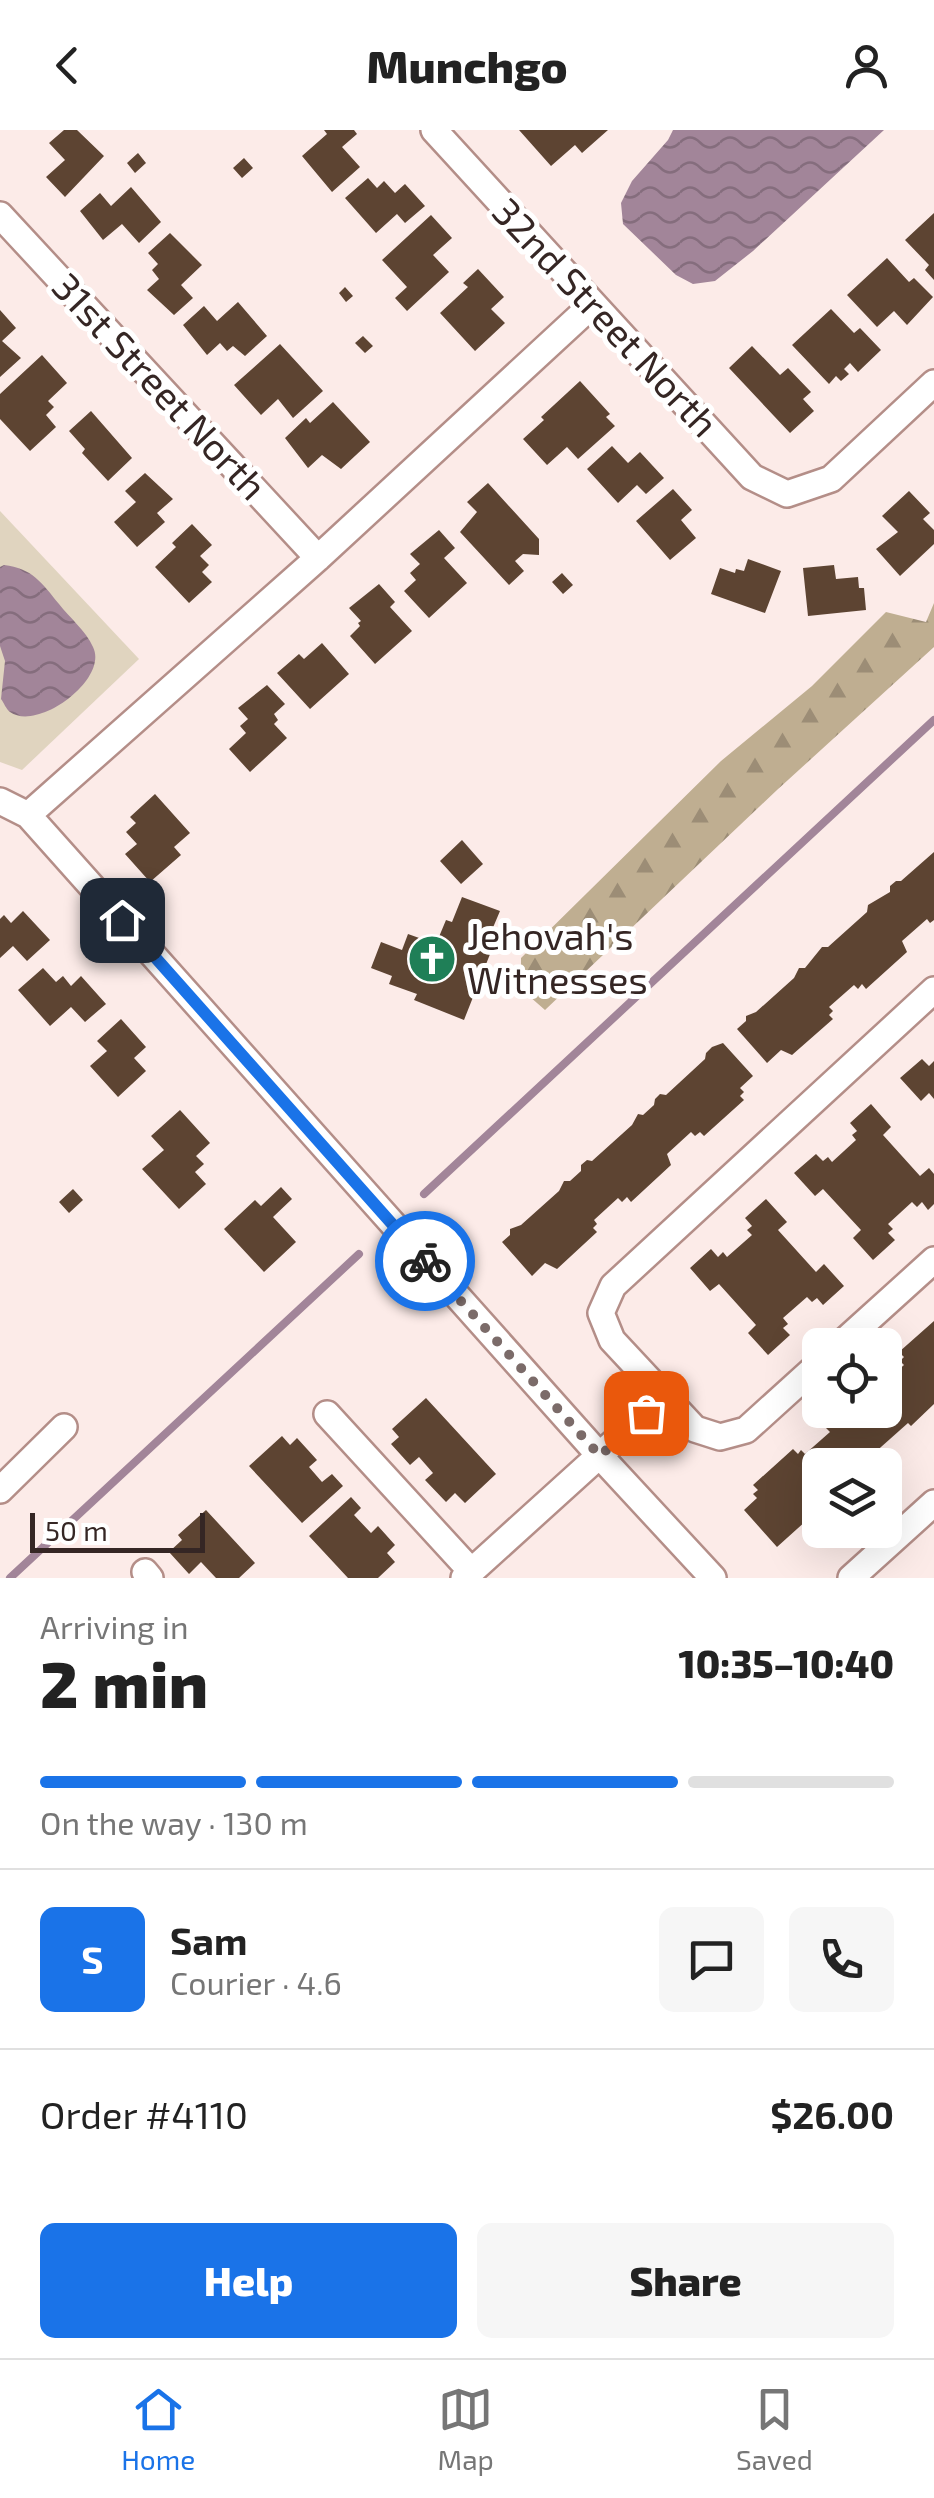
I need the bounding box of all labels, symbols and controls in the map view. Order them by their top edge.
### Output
icon: back [40,38,95,93]
text: Munchgo [366,38,568,92]
icon: person [839,38,894,93]
street label: 32nd Street North [484,188,729,445]
street label: 31st Street North [44,263,277,508]
pin [80,878,165,963]
icon: home [95,893,150,948]
place label: Jehovah's Witnesses [467,912,648,1002]
church icon: Jehovah's Witnesses [406,933,458,985]
courier [375,1211,475,1311]
icon: bike [398,1234,453,1289]
map controls [802,1328,902,1548]
button: locate [802,1328,902,1428]
pin [604,1371,689,1456]
icon: bag [619,1386,674,1441]
button: layers [802,1448,902,1548]
scale bar [30,1508,205,1552]
text: 50 m [45,1513,108,1547]
text: Arriving in [40,1607,189,1645]
text: 10:35–10:40 [679,1640,894,1686]
text: 2 min [40,1643,208,1721]
text: On the way · 130 m [40,1803,308,1841]
button: chat [659,1907,764,2012]
button: phone [789,1907,894,2012]
text: Sam [170,1917,247,1963]
text: S [81,1936,104,1982]
text: Courier · 4.6 [170,1963,342,2001]
text: Order #4110 [40,2091,248,2137]
text: $26.00 [770,2091,894,2137]
button: Help [40,2223,457,2338]
button: Share [477,2223,894,2338]
tab: Home [121,2382,195,2476]
tab: Map [438,2382,494,2476]
tab: Saved [736,2382,813,2476]

